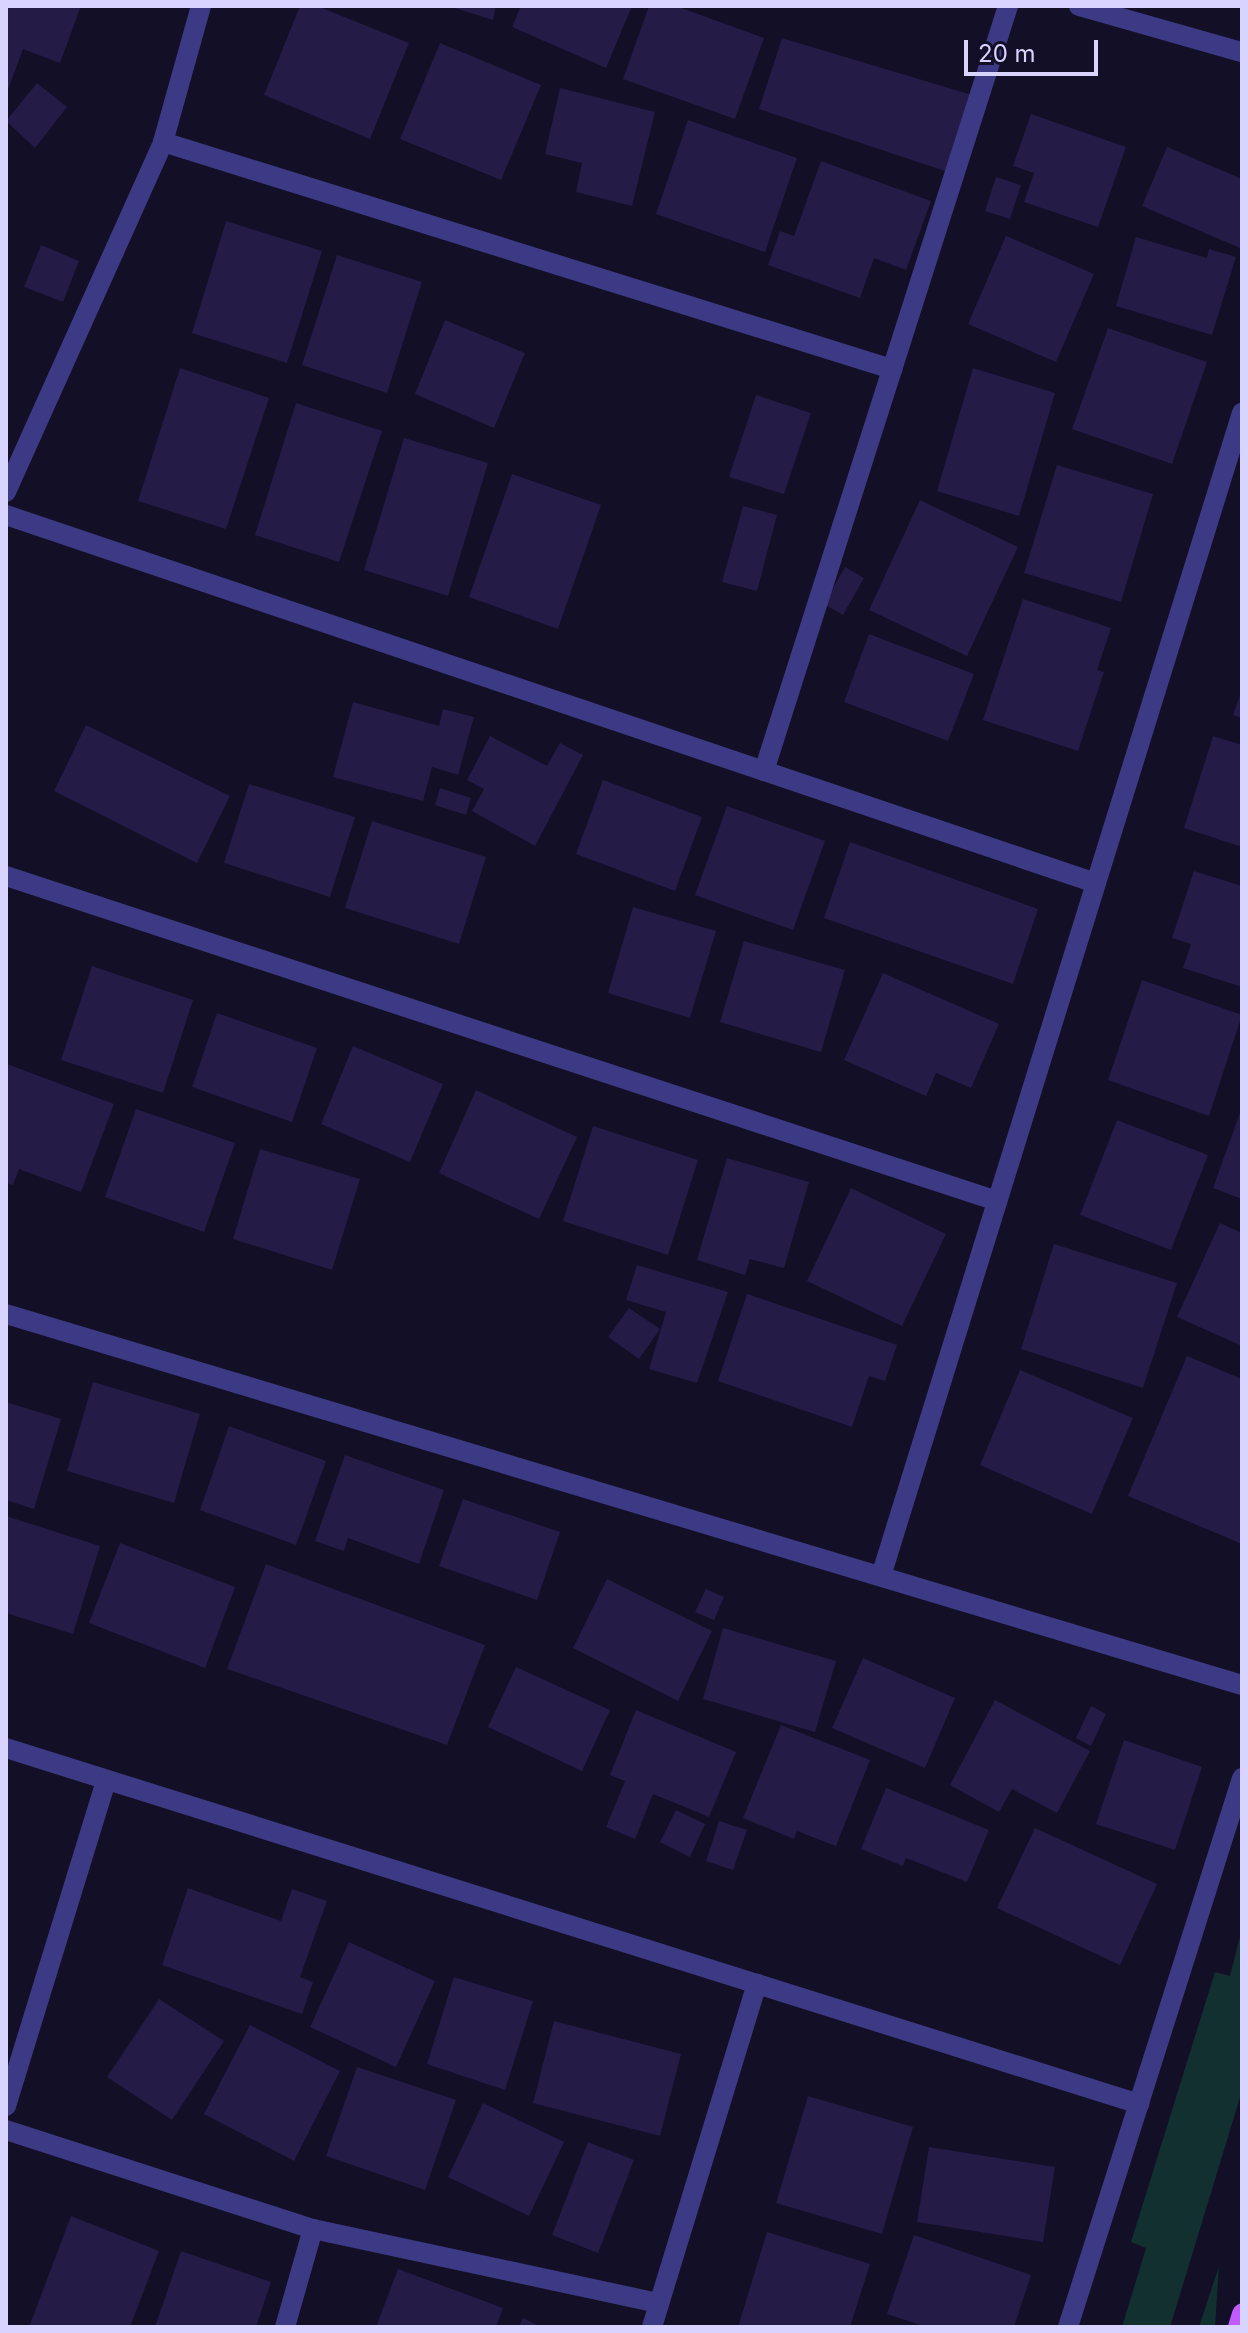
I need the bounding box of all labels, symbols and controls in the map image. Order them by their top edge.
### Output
scale bar [968,24,1102,74]
text: 20 m [978,39,1036,68]

